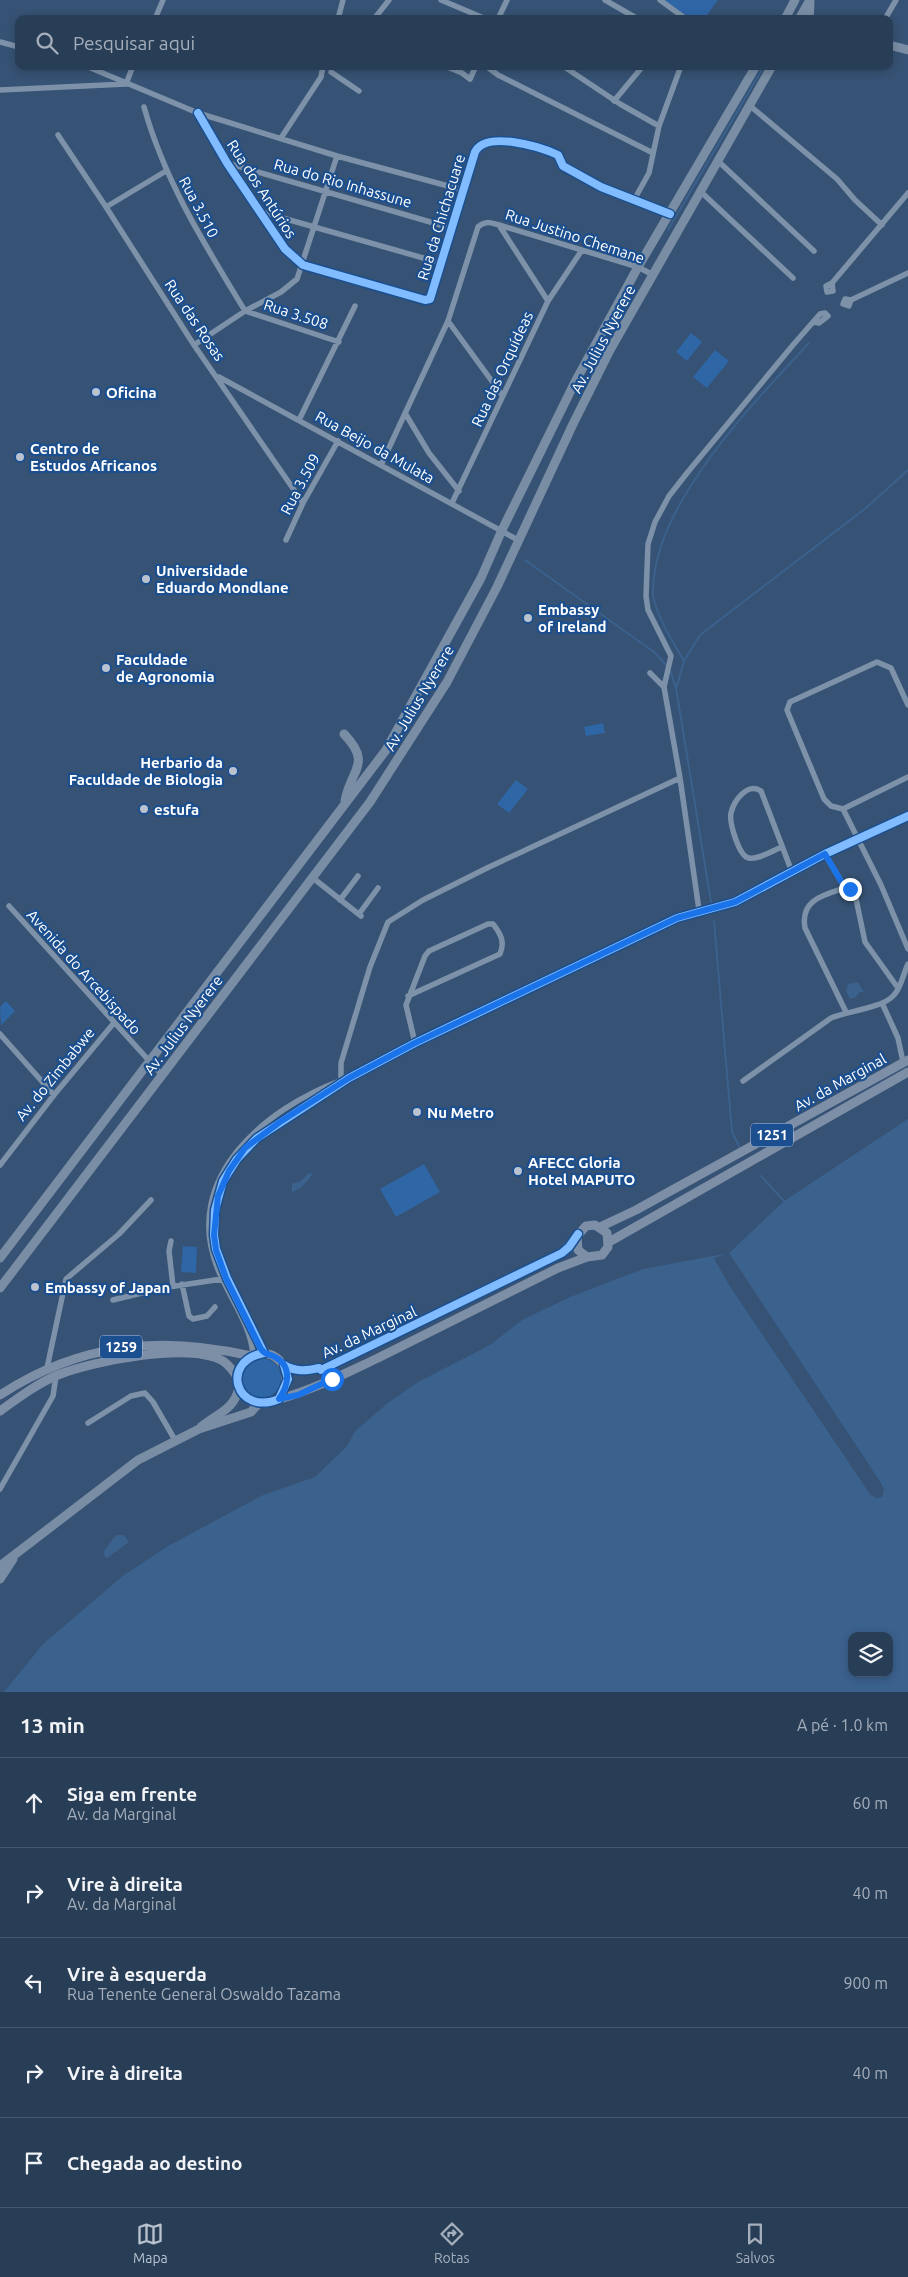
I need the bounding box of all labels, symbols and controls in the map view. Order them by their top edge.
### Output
search box [15,15,893,70]
icon: search [33,29,61,57]
text: Pesquisar aqui [73,32,195,54]
street label: Rua dos Antúrios [224,137,300,241]
street label: Rua da Chichacuare [414,152,468,282]
street label: Rua do Rio Inhassune [272,155,414,211]
street label: Rua 3.510 [176,174,222,240]
street label: Rua Justino Chemane [503,205,647,267]
street label: Rua das Rosas [162,276,228,364]
street label: Av. Julius Nyerere [567,282,639,396]
street label: Rua 3.508 [262,296,330,332]
street label: Rua das Orquídeas [468,309,536,429]
place label: Oficina [106,384,157,401]
marker: Oficina [90,386,102,398]
street label: Rua Beijo da Mulata [313,407,437,487]
place label: Centro de Estudos Africanos [30,440,157,474]
marker: Centro de Estudos Africanos [14,451,26,463]
street label: Rua 3.509 [277,451,323,517]
place label: Universidade Eduardo Mondlane [156,562,289,596]
marker: Universidade Eduardo Mondlane [140,573,152,585]
place label: Embassy of Ireland [538,601,607,635]
marker: Embassy of Ireland [522,612,534,624]
street label: Av. Julius Nyerere [381,642,457,754]
place label: Faculdade de Agronomia [116,651,215,685]
marker: Faculdade de Agronomia [100,662,112,674]
place label: Herbario da Faculdade de Biologia [69,754,223,788]
marker: Herbario da Faculdade de Biologia [227,765,239,777]
place label: estufa [154,801,199,818]
marker: estufa [138,803,150,815]
route end [839,878,862,901]
street label: Avenida do Arcebispado [24,906,144,1038]
street label: Av. Julius Nyerere [140,972,226,1078]
street label: Av. do Zimbabwe [12,1024,98,1124]
street label: Av. da Marginal [791,1050,889,1114]
place label: Nu Metro [427,1104,494,1121]
marker: Nu Metro [411,1106,423,1118]
road number: 1251 [751,1124,793,1146]
place label: AFECC Gloria Hotel MAPUTO [528,1154,635,1188]
marker: AFECC Gloria Hotel MAPUTO [512,1165,524,1177]
place label: Embassy of Japan [45,1279,170,1296]
marker: Embassy of Japan [29,1281,41,1293]
street label: Av. da Marginal [319,1303,419,1361]
road number: 1259 [100,1335,142,1358]
route start [321,1368,344,1391]
map controls [848,1632,893,1677]
button: layers [848,1632,893,1677]
text: 13 min [20,1713,85,1737]
text: A pé · 1.0 km [797,1716,888,1734]
text: Siga em frente [67,1783,197,1805]
icon: ahead [20,1789,48,1817]
text: 60 m [852,1794,888,1812]
text: Av. da Marginal [67,1805,176,1823]
text: Vire à direita [67,1873,183,1895]
icon: right [20,1879,48,1907]
text: 40 m [852,1884,888,1902]
text: Av. da Marginal [67,1895,176,1913]
text: Vire à esquerda [67,1963,207,1985]
icon: left [20,1969,48,1997]
text: 900 m [843,1974,888,1992]
text: Rua Tenente General Oswaldo Tazama [67,1985,341,2003]
icon: right [20,2059,48,2087]
text: Vire à direita [67,2062,183,2084]
text: 40 m [852,2064,888,2082]
icon: arrive [20,2149,48,2177]
text: Chegada ao destino [67,2152,243,2174]
tab: Mapa [133,2220,168,2266]
tab: Rotas [434,2220,470,2266]
tab: Salvos [736,2220,775,2266]

